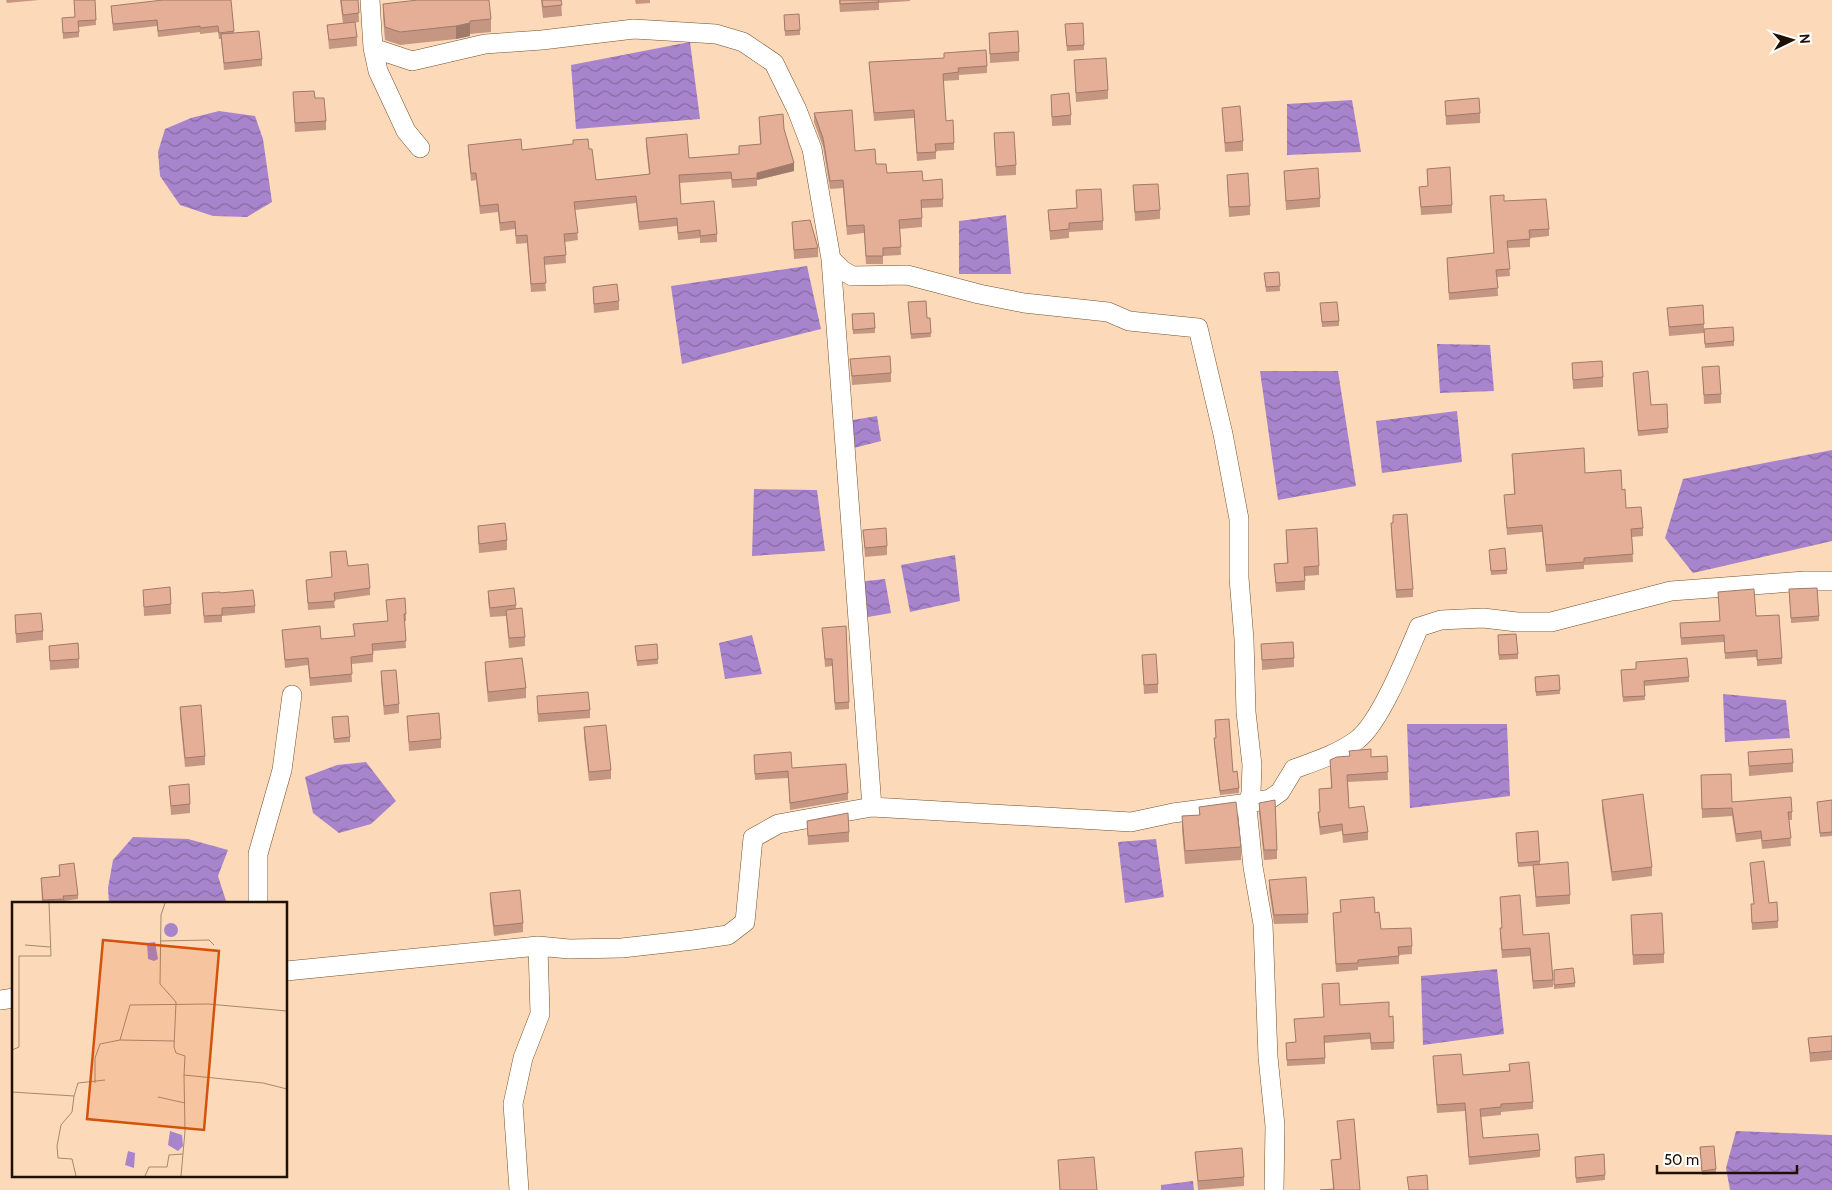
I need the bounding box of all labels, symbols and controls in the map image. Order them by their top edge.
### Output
north arrow [1767,15,1817,65]
text: N [1796,33,1814,45]
inset map [12,902,288,1178]
scale bar [1657,1142,1797,1174]
text: 50 m [1664,1151,1699,1169]

